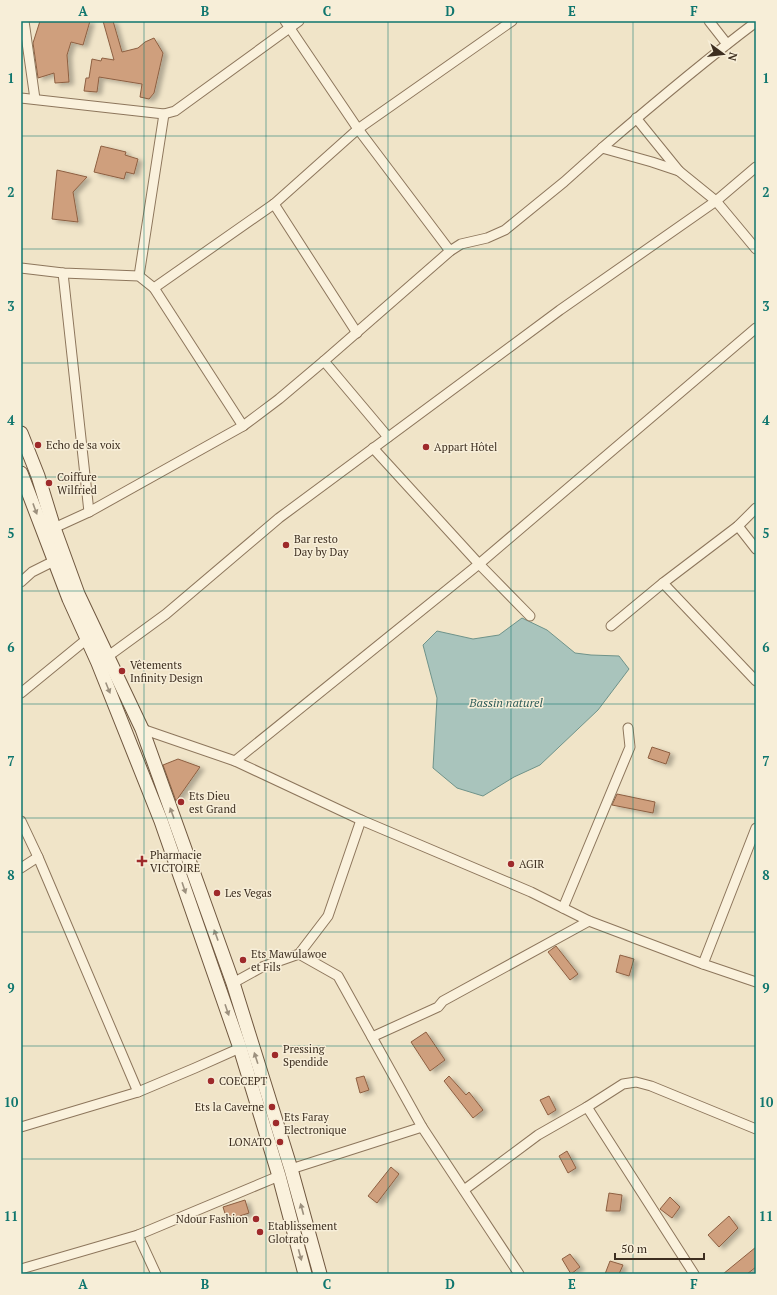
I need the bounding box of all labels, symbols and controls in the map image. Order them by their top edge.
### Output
text: A [78,2,88,20]
text: B [201,2,209,20]
text: C [323,2,331,20]
text: D [445,2,455,20]
text: E [568,2,576,20]
text: F [690,2,698,20]
north arrow [703,34,743,74]
text: N [725,51,741,63]
text: 1 [7,69,15,87]
text: 1 [762,69,770,87]
text: 2 [7,183,15,201]
text: 2 [762,183,770,201]
text: 3 [7,297,15,315]
text: 3 [762,297,770,315]
text: 4 [7,411,15,429]
text: 4 [762,411,770,429]
place label: Echo de sa voix [46,438,121,452]
marker: Echo de sa voix [33,440,43,450]
place label: Appart Hôtel [434,440,497,454]
marker: Appart Hôtel [421,442,431,452]
place label: Coiffure Wilfried [57,470,97,497]
marker: Coiffure Wilfried [44,478,54,488]
one-way arrow [32,504,38,516]
text: 5 [7,524,15,542]
text: 5 [762,524,770,542]
place label: Bar resto Day by Day [294,532,349,559]
marker: Bar resto Day by Day [281,540,291,550]
text: 6 [7,638,15,656]
text: 6 [762,638,770,656]
place label: Vêtements Infinity Design [130,658,203,685]
marker: Vêtements Infinity Design [117,666,127,676]
one-way arrow [105,682,111,694]
water label: Bassin naturel [468,695,543,710]
text: 7 [7,752,15,770]
text: 7 [762,752,770,770]
place label: Ets Dieu est Grand [189,789,236,816]
marker: Ets Dieu est Grand [176,797,186,807]
one-way arrow [168,806,174,818]
place label: Pharmacie VICTOIRE [150,848,202,875]
marker: Pharmacie VICTOIRE [137,856,147,866]
place label: AGIR [519,857,544,871]
marker: AGIR [506,859,516,869]
text: 8 [7,866,15,884]
text: 8 [762,866,770,884]
one-way arrow [181,882,187,894]
place label: Les Vegas [225,886,272,900]
marker: Les Vegas [212,888,222,898]
one-way arrow [212,928,218,940]
place label: Ets Mawulawoe et Fils [251,947,327,974]
marker: Ets Mawulawoe et Fils [238,955,248,965]
text: 9 [7,979,15,997]
text: 9 [762,979,770,997]
one-way arrow [224,1005,230,1017]
place label: Pressing Spendide [283,1042,329,1069]
marker: Pressing Spendide [270,1050,280,1060]
one-way arrow [253,1052,259,1064]
place label: COECEPT [219,1074,267,1088]
marker: COECEPT [206,1076,216,1086]
text: 10 [4,1093,19,1111]
text: 10 [759,1093,774,1111]
place label: Ets la Caverne [195,1100,264,1114]
marker: Ets la Caverne [267,1102,277,1112]
place label: Ets Faray Electronique [284,1110,347,1137]
marker: Ets Faray Electronique [271,1118,281,1128]
place label: LONATO [229,1135,272,1149]
marker: LONATO [275,1137,285,1147]
one-way arrow [299,1203,305,1216]
text: 11 [4,1207,18,1225]
text: 11 [759,1207,773,1225]
place label: Ndour Fashion [176,1212,248,1226]
marker: Ndour Fashion [251,1214,261,1224]
place label: Etablissement Glotrato [268,1219,337,1246]
marker: Etablissement Glotrato [255,1227,265,1237]
scale bar [615,1235,704,1261]
text: 50 m [621,1241,648,1256]
one-way arrow [298,1249,304,1262]
text: A [78,1275,88,1293]
text: B [201,1275,209,1293]
text: C [323,1275,331,1293]
text: D [445,1275,455,1293]
text: E [568,1275,576,1293]
text: F [690,1275,698,1293]

